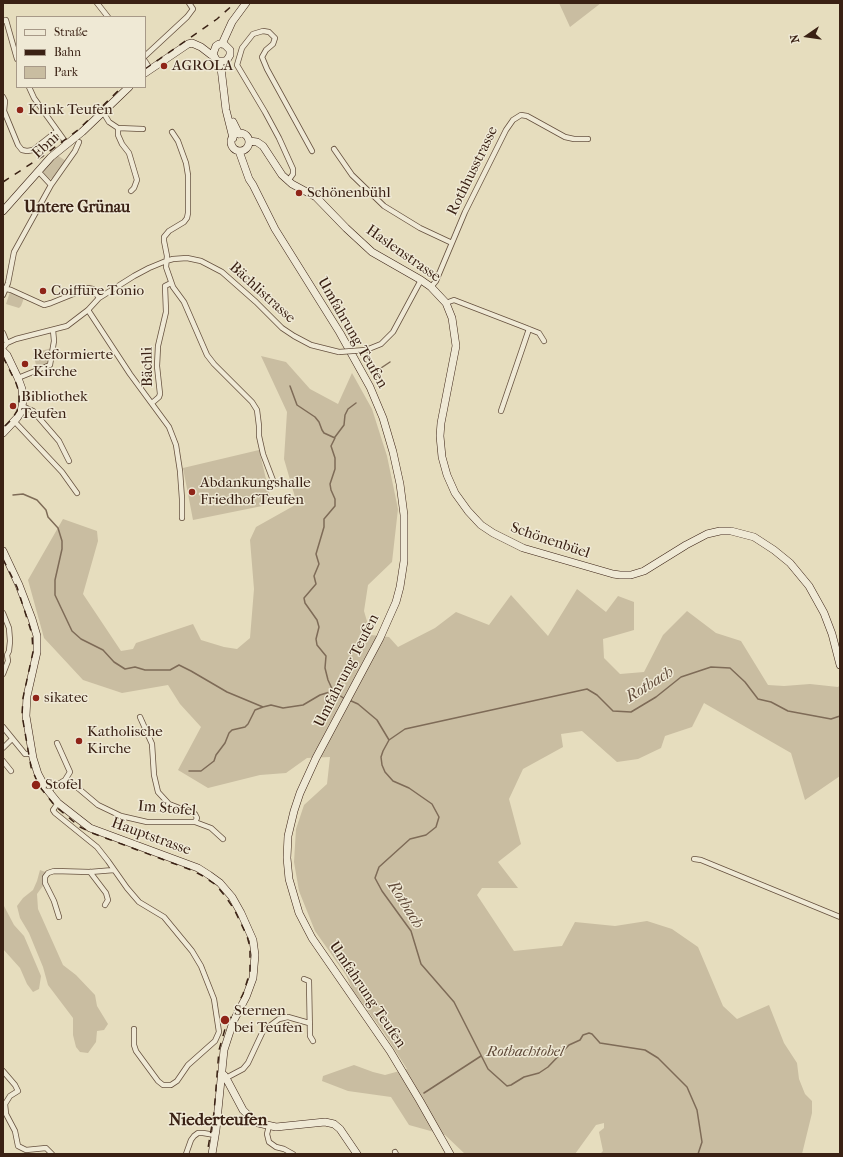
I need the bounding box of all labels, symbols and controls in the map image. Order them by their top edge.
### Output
legend [16,16,146,88]
north arrow [787,16,827,56]
text: Straße [54,25,88,39]
text: N [788,33,802,44]
text: Bahn [54,45,81,59]
place label: AGROLA [172,57,233,75]
marker: AGROLA [159,61,169,71]
text: Park [54,65,78,79]
place label: Klink Teufen [28,101,113,119]
marker: Klink Teufen [15,105,25,115]
street label: Rothhusstrasse [444,123,502,219]
street label: Ebni [29,129,63,163]
place label: Schönenbühl [307,184,391,202]
marker: Schönenbühl [294,188,304,198]
district label: Untere Grünau [24,198,130,218]
street label: Haslenstrasse [362,222,444,286]
street label: Bächlistrasse [225,259,299,327]
street label: Umfahrung Teufen [313,274,391,392]
place label: Coiffure Tonio [51,282,144,300]
marker: Coiffure Tonio [38,286,48,296]
place label: Reformierte Kirche [33,346,113,381]
street label: Bächli [139,347,157,387]
marker: Reformierte Kirche [20,359,30,369]
place label: Bibliothek Teufen [21,388,88,423]
marker: Bibliothek Teufen [8,401,18,411]
place label: Abdankungshalle Friedhof Teufen [200,474,311,509]
marker: Abdankungshalle Friedhof Teufen [187,487,197,497]
street label: Schönenbüel [508,519,592,563]
street label: Umfahrung Teufen [311,611,383,731]
water label: Rotbach [622,663,678,707]
place label: sikatec [44,689,88,707]
marker: sikatec [31,693,41,703]
place label: Katholische Kirche [87,723,163,758]
marker: Katholische Kirche [74,736,84,746]
place label: Stofel [45,776,82,794]
marker: Stofel [30,779,42,791]
street label: Im Stofel [137,797,197,821]
street label: Hauptstrasse [109,814,193,860]
water label: Rotbach [383,877,427,933]
street label: Umfahrung Teufen [325,938,409,1052]
place label: Sternen bei Teufen [234,1002,302,1037]
marker: Sternen bei Teufen [219,1014,231,1026]
park label: Rotbachtobel [486,1043,564,1061]
district label: Niederteufen [169,1111,267,1131]

